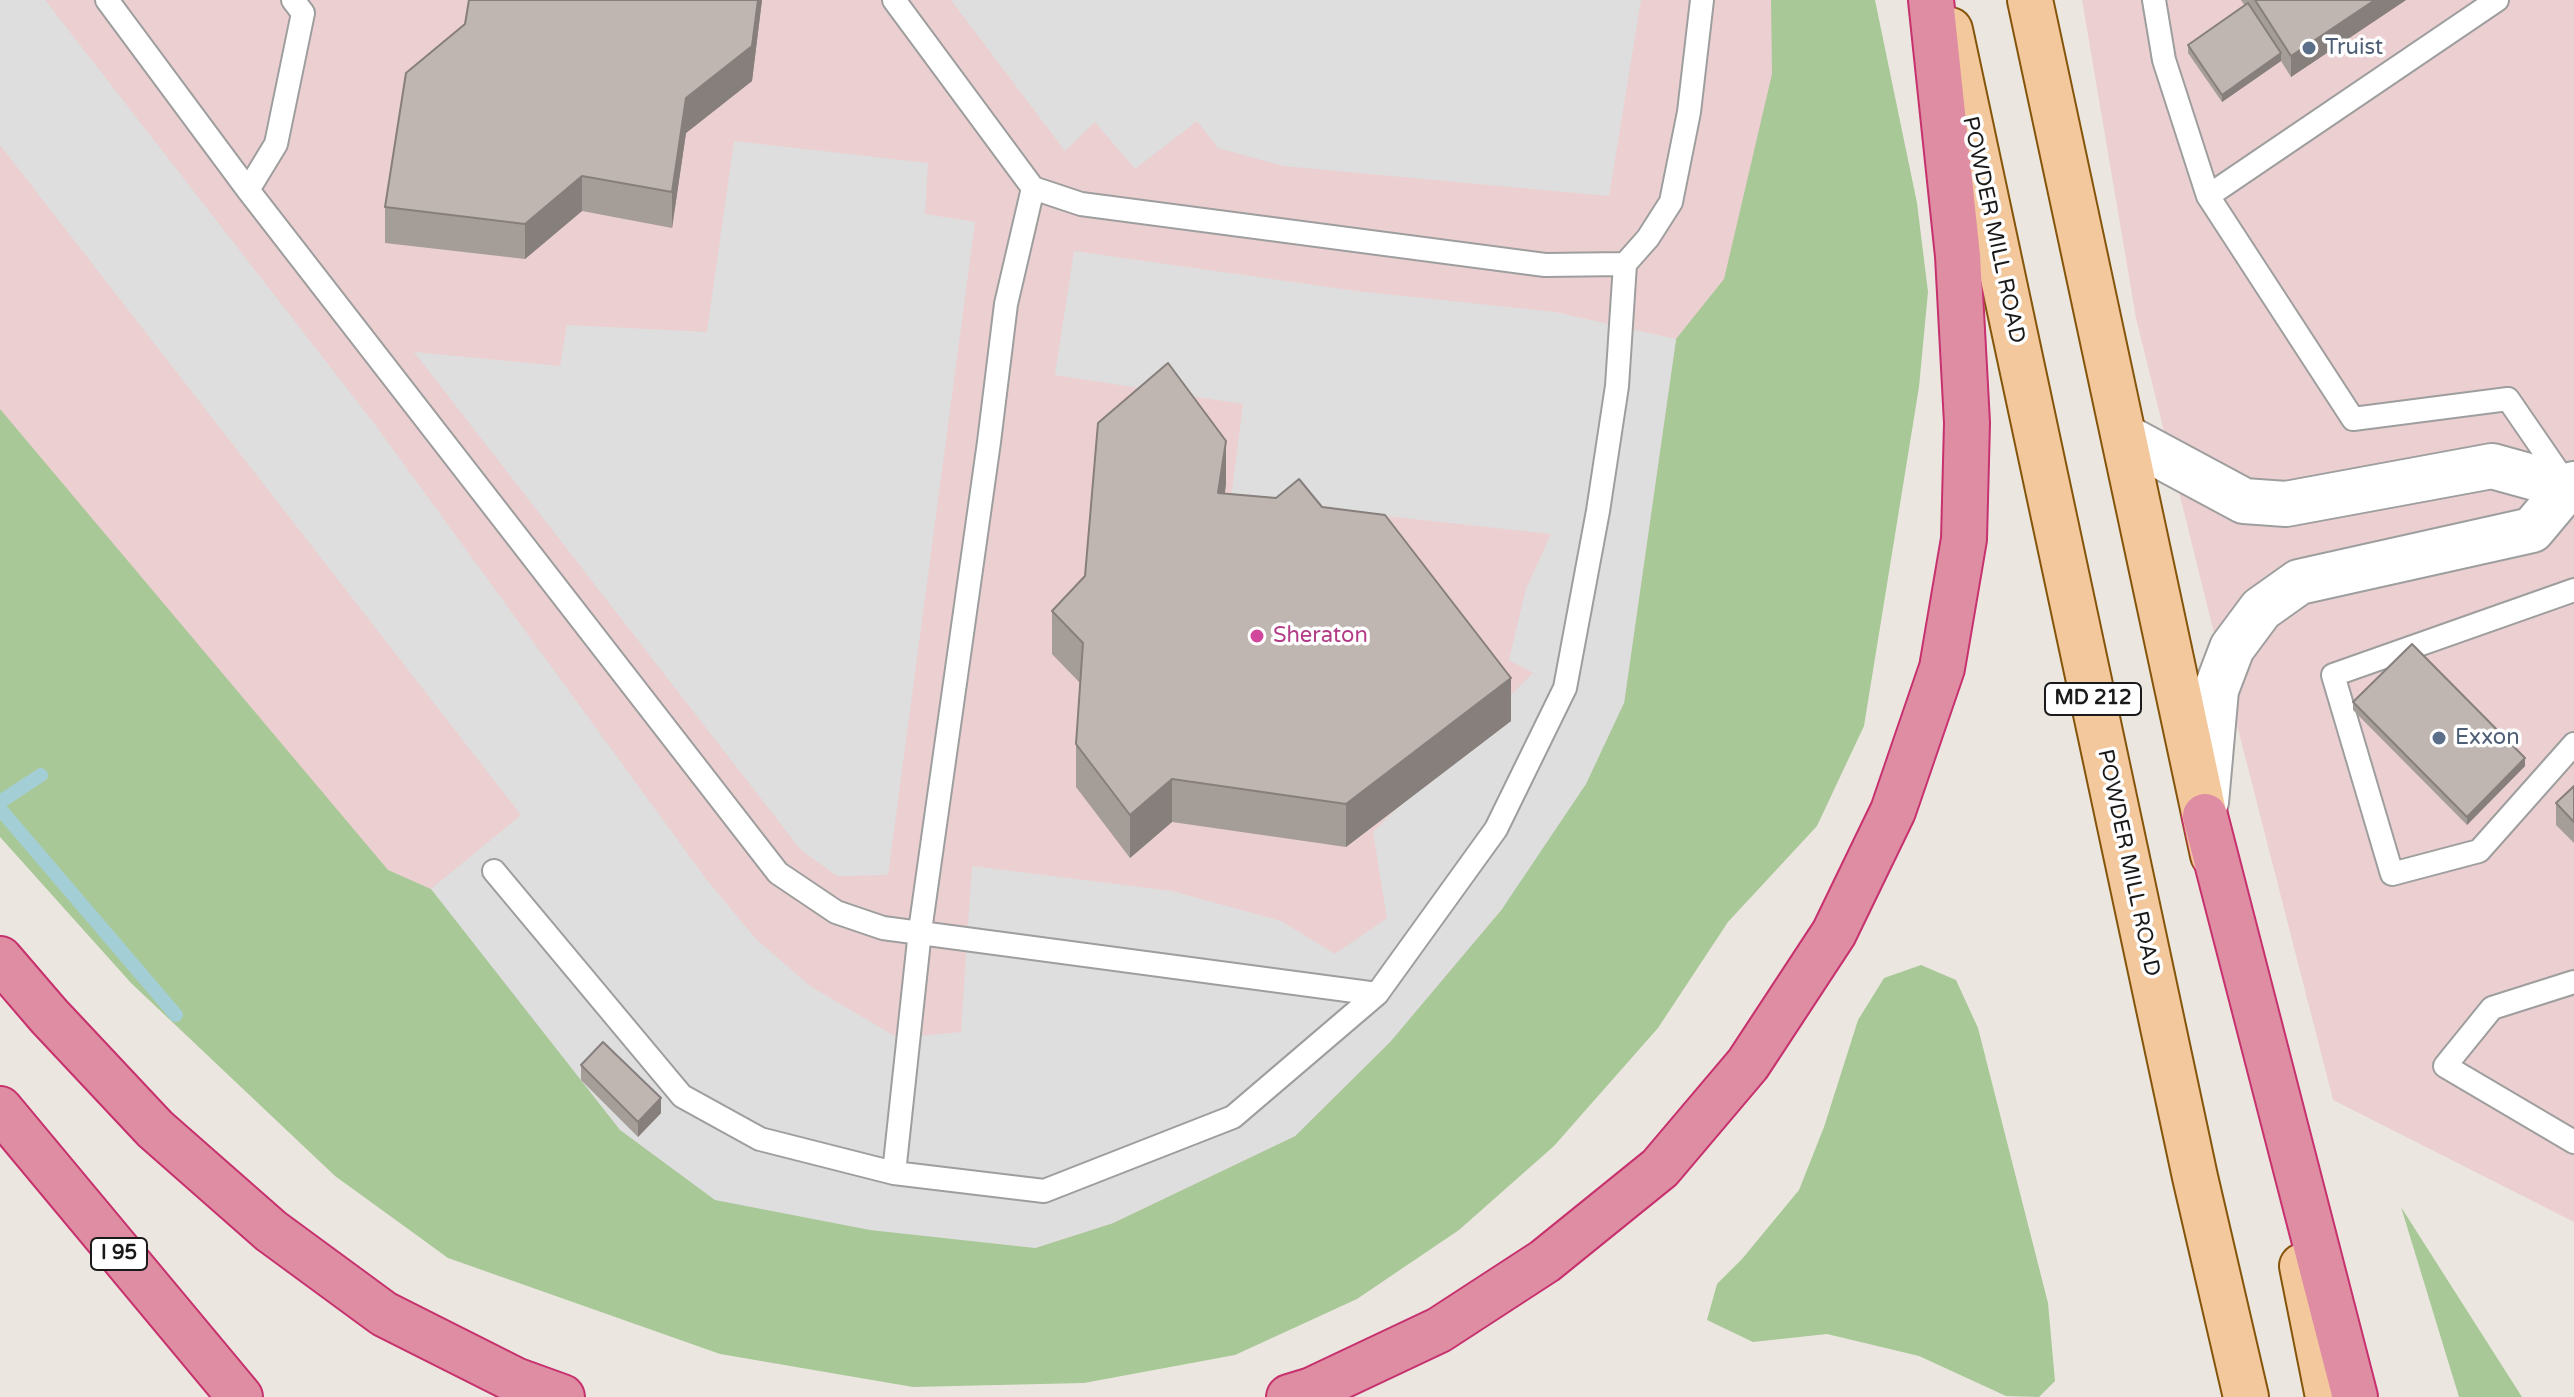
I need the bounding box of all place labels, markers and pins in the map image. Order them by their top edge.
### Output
place label: Truist [2325,35,2383,61]
marker: Truist [2300,39,2318,57]
place label: Sheraton [1273,623,1368,649]
marker: Sheraton [1248,627,1266,645]
place label: Exxon [2455,725,2520,751]
marker: Exxon [2430,729,2448,747]

